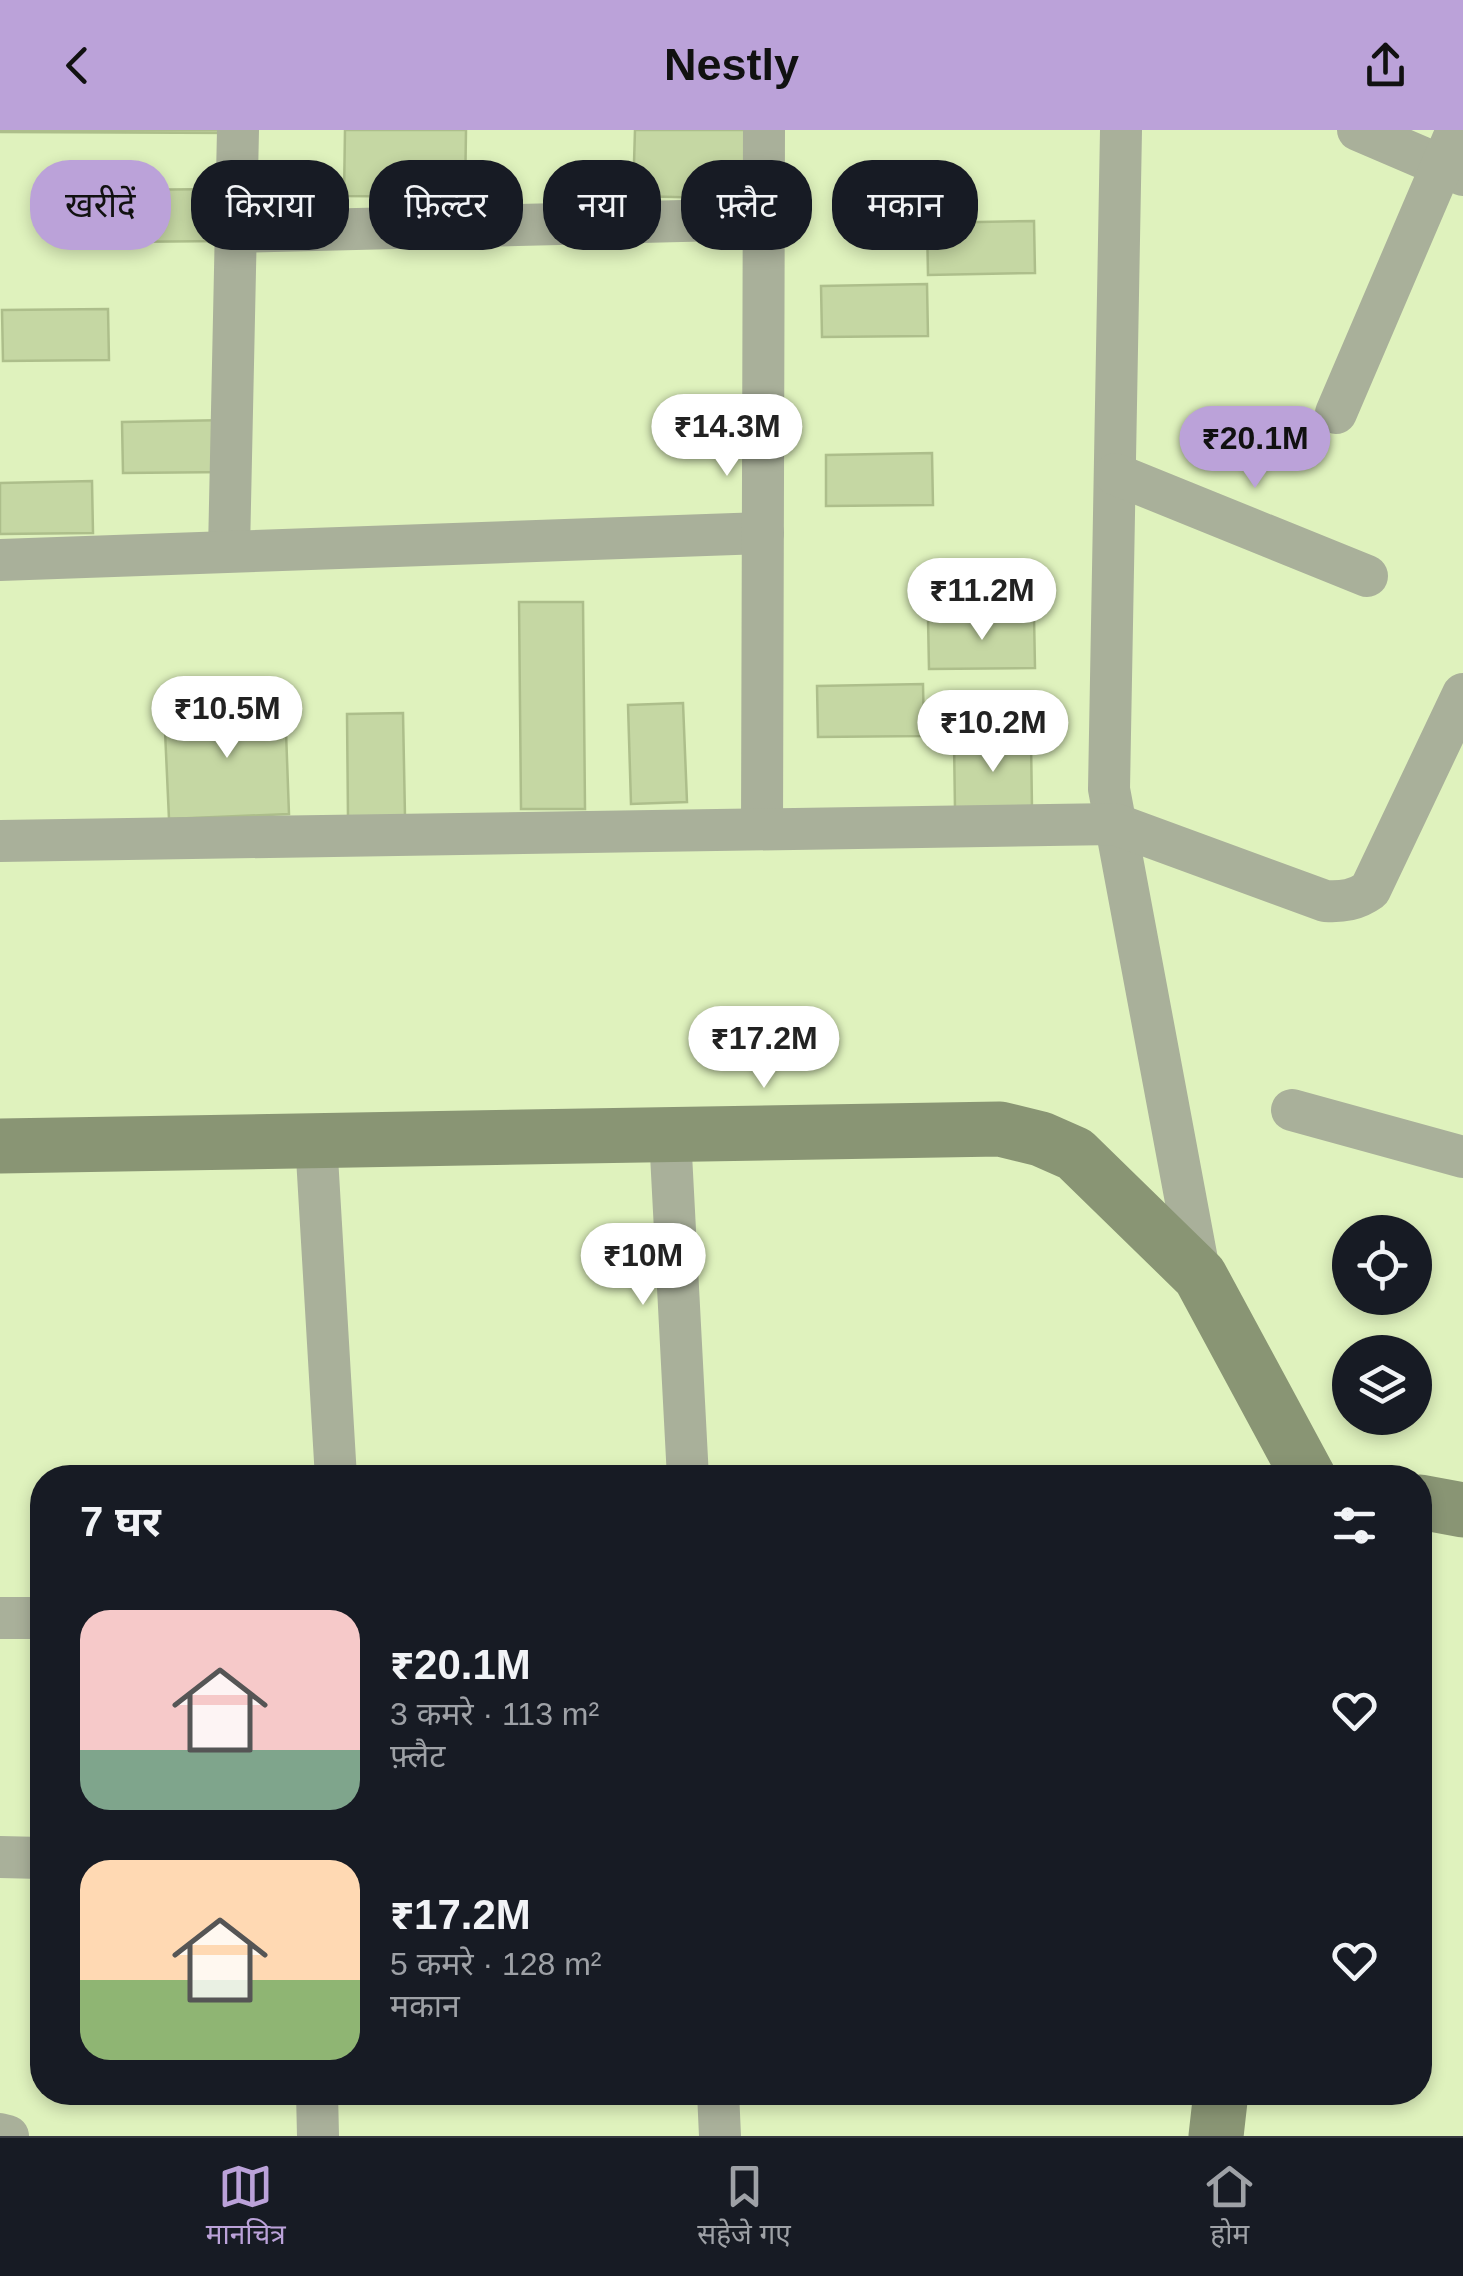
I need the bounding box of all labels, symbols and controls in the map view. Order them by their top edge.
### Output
icon: back [50,38,105,93]
icon: share [1358,38,1413,93]
text: Nestly [664,39,799,90]
chip: खरीदें [30,160,171,250]
chip: किराया [191,160,349,250]
chip: फ़िल्टर [369,160,523,250]
chip: नया [543,160,661,250]
chip: फ़्लैट [681,160,812,250]
chip: मकान [832,160,978,250]
pin: ₹14.3M [646,394,808,479]
pin: ₹20.1M [1174,406,1336,491]
text: ₹14.3M [673,408,781,444]
text: ₹20.1M [1201,420,1309,456]
pin: ₹11.2M [901,558,1063,643]
text: ₹11.2M [929,572,1035,608]
pin: ₹10.5M [146,676,308,761]
text: ₹10.5M [173,690,281,726]
pin: ₹10.2M [912,690,1074,775]
text: ₹10.2M [939,704,1047,740]
pin: ₹17.2M [683,1006,845,1091]
text: ₹17.2M [710,1020,818,1056]
map controls [1332,1215,1432,1435]
button: locate [1332,1215,1432,1315]
pin: ₹10M [584,1223,702,1308]
text: ₹10M [603,1237,683,1273]
button: layers [1332,1335,1432,1435]
text: 7 घर [80,1498,161,1545]
icon: filters [1327,1498,1382,1553]
text: ₹20.1M [390,1641,531,1688]
icon: home [160,1650,280,1770]
icon: heart [1327,1683,1382,1738]
text: 3 कमरे · 113 m² [390,1696,599,1732]
text: फ़्लैट [390,1738,445,1774]
text: ₹17.2M [390,1891,531,1938]
icon: home [160,1900,280,2020]
icon: heart [1327,1933,1382,1988]
text: 5 कमरे · 128 m² [390,1946,602,1982]
text: मकान [390,1988,460,2024]
tab: मानचित्र [206,2159,286,2255]
tab: सहेजे गए [697,2159,791,2255]
tab: होम [1202,2159,1257,2255]

